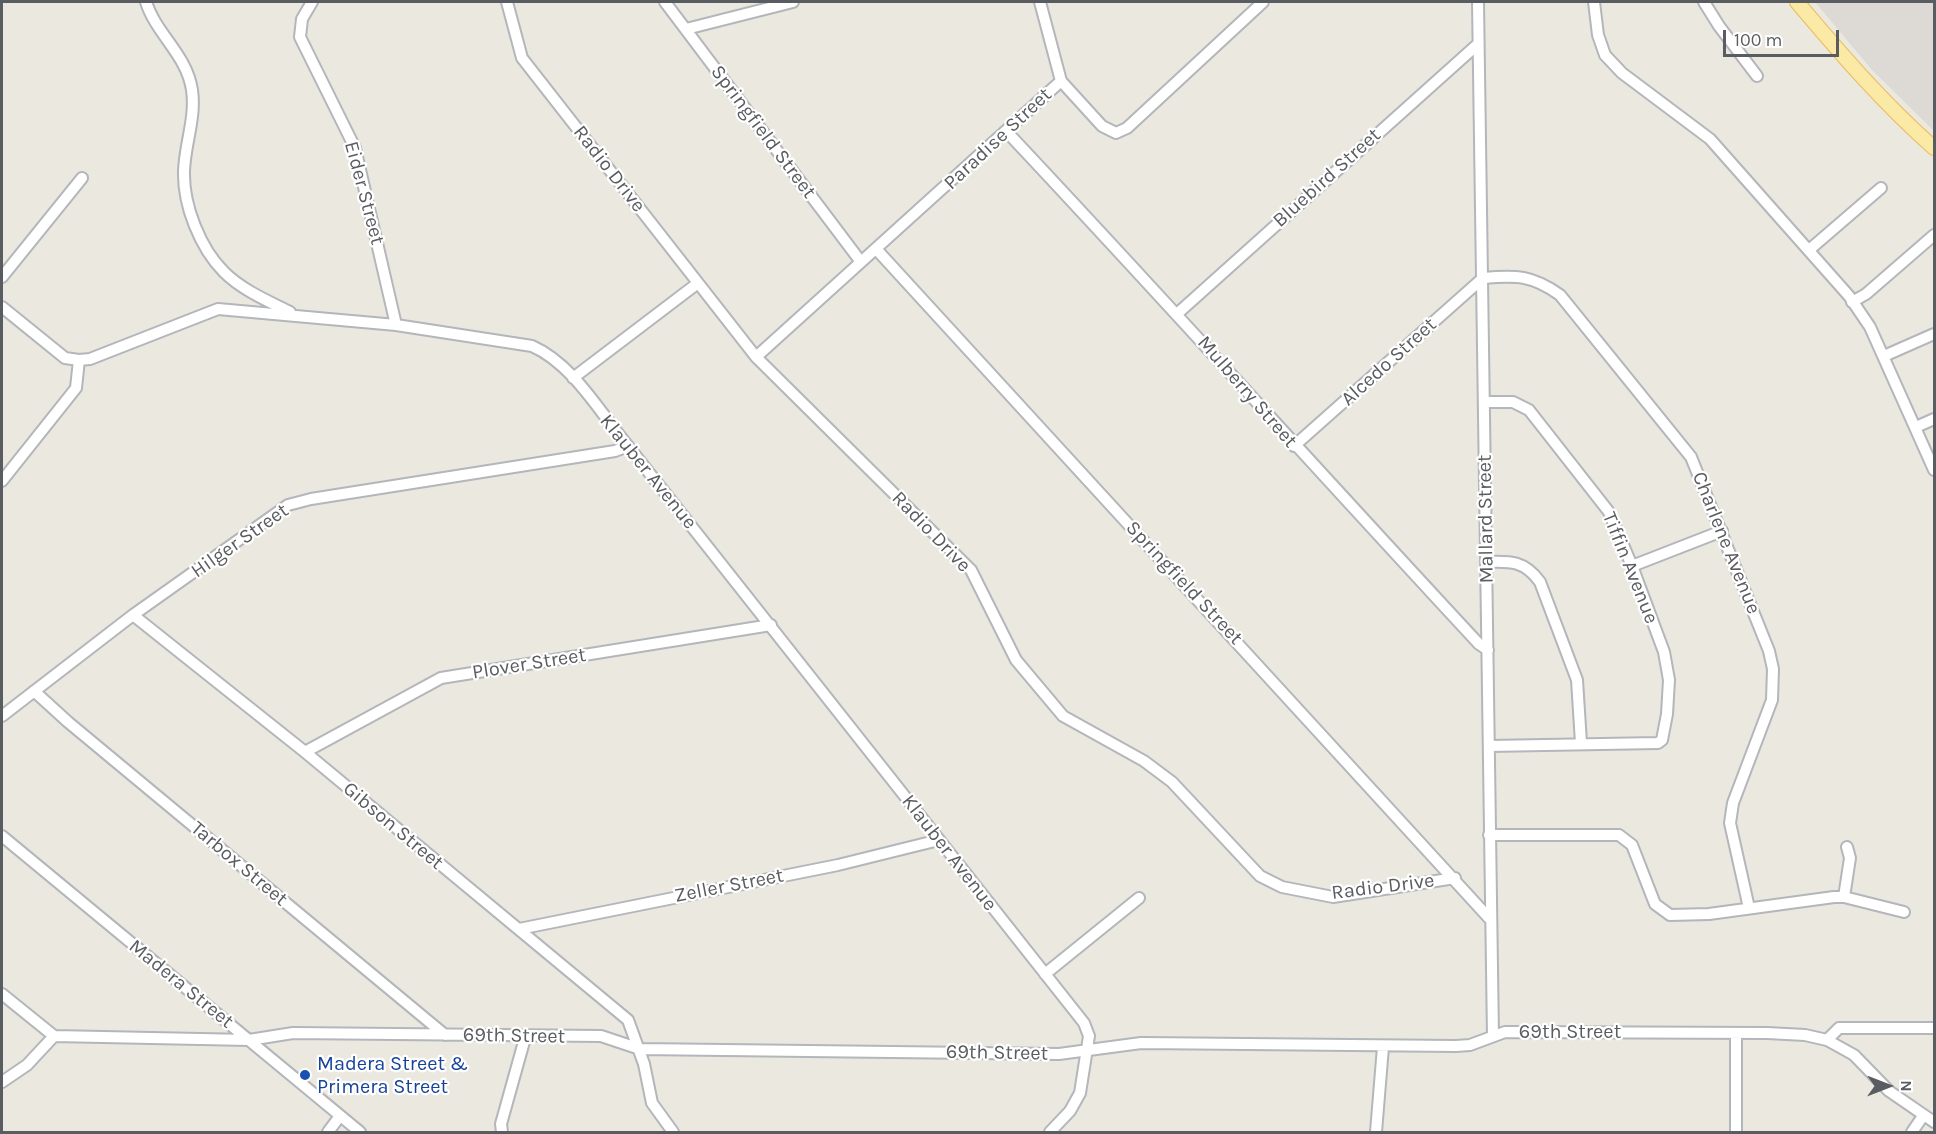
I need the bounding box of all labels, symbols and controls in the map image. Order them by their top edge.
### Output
scale bar [1726,18,1842,56]
text: 100 m [1734,29,1782,51]
street label: Springfield Street [705,61,821,203]
street label: Paradise Street [939,83,1057,195]
street label: Radio Drive [568,121,650,217]
street label: Bluebird Street [1268,123,1386,233]
street label: Eider Street [339,139,389,247]
street label: Alcedo Street [1336,313,1442,411]
street label: Mulberry Street [1192,331,1302,453]
street label: Klauber Avenue [594,410,702,534]
street label: Mallard Street [1473,454,1499,584]
street label: Charlene Avenue [1687,468,1765,618]
street label: Radio Drive [886,486,976,578]
street label: Hilger Street [187,499,293,583]
street label: Tiffin Avenue [1597,509,1663,627]
street label: Springfield Street [1120,516,1248,650]
street label: Plover Street [470,643,588,685]
street label: Gibson Street [338,777,448,875]
street label: Klauber Avenue [896,790,1002,916]
street label: Tarbox Street [186,817,292,911]
street label: Zeller Street [672,864,786,908]
street label: Radio Drive [1330,869,1436,905]
street label: Madera Street [124,934,238,1034]
street label: 69th Street [1519,1020,1621,1044]
street label: 69th Street [463,1023,565,1049]
street label: 69th Street [946,1040,1048,1066]
place label: Madera Street & Primera Street [317,1052,468,1099]
north arrow [1858,1056,1918,1116]
marker: Madera Street & Primera Street [298,1068,312,1082]
text: N [1897,1080,1916,1092]

